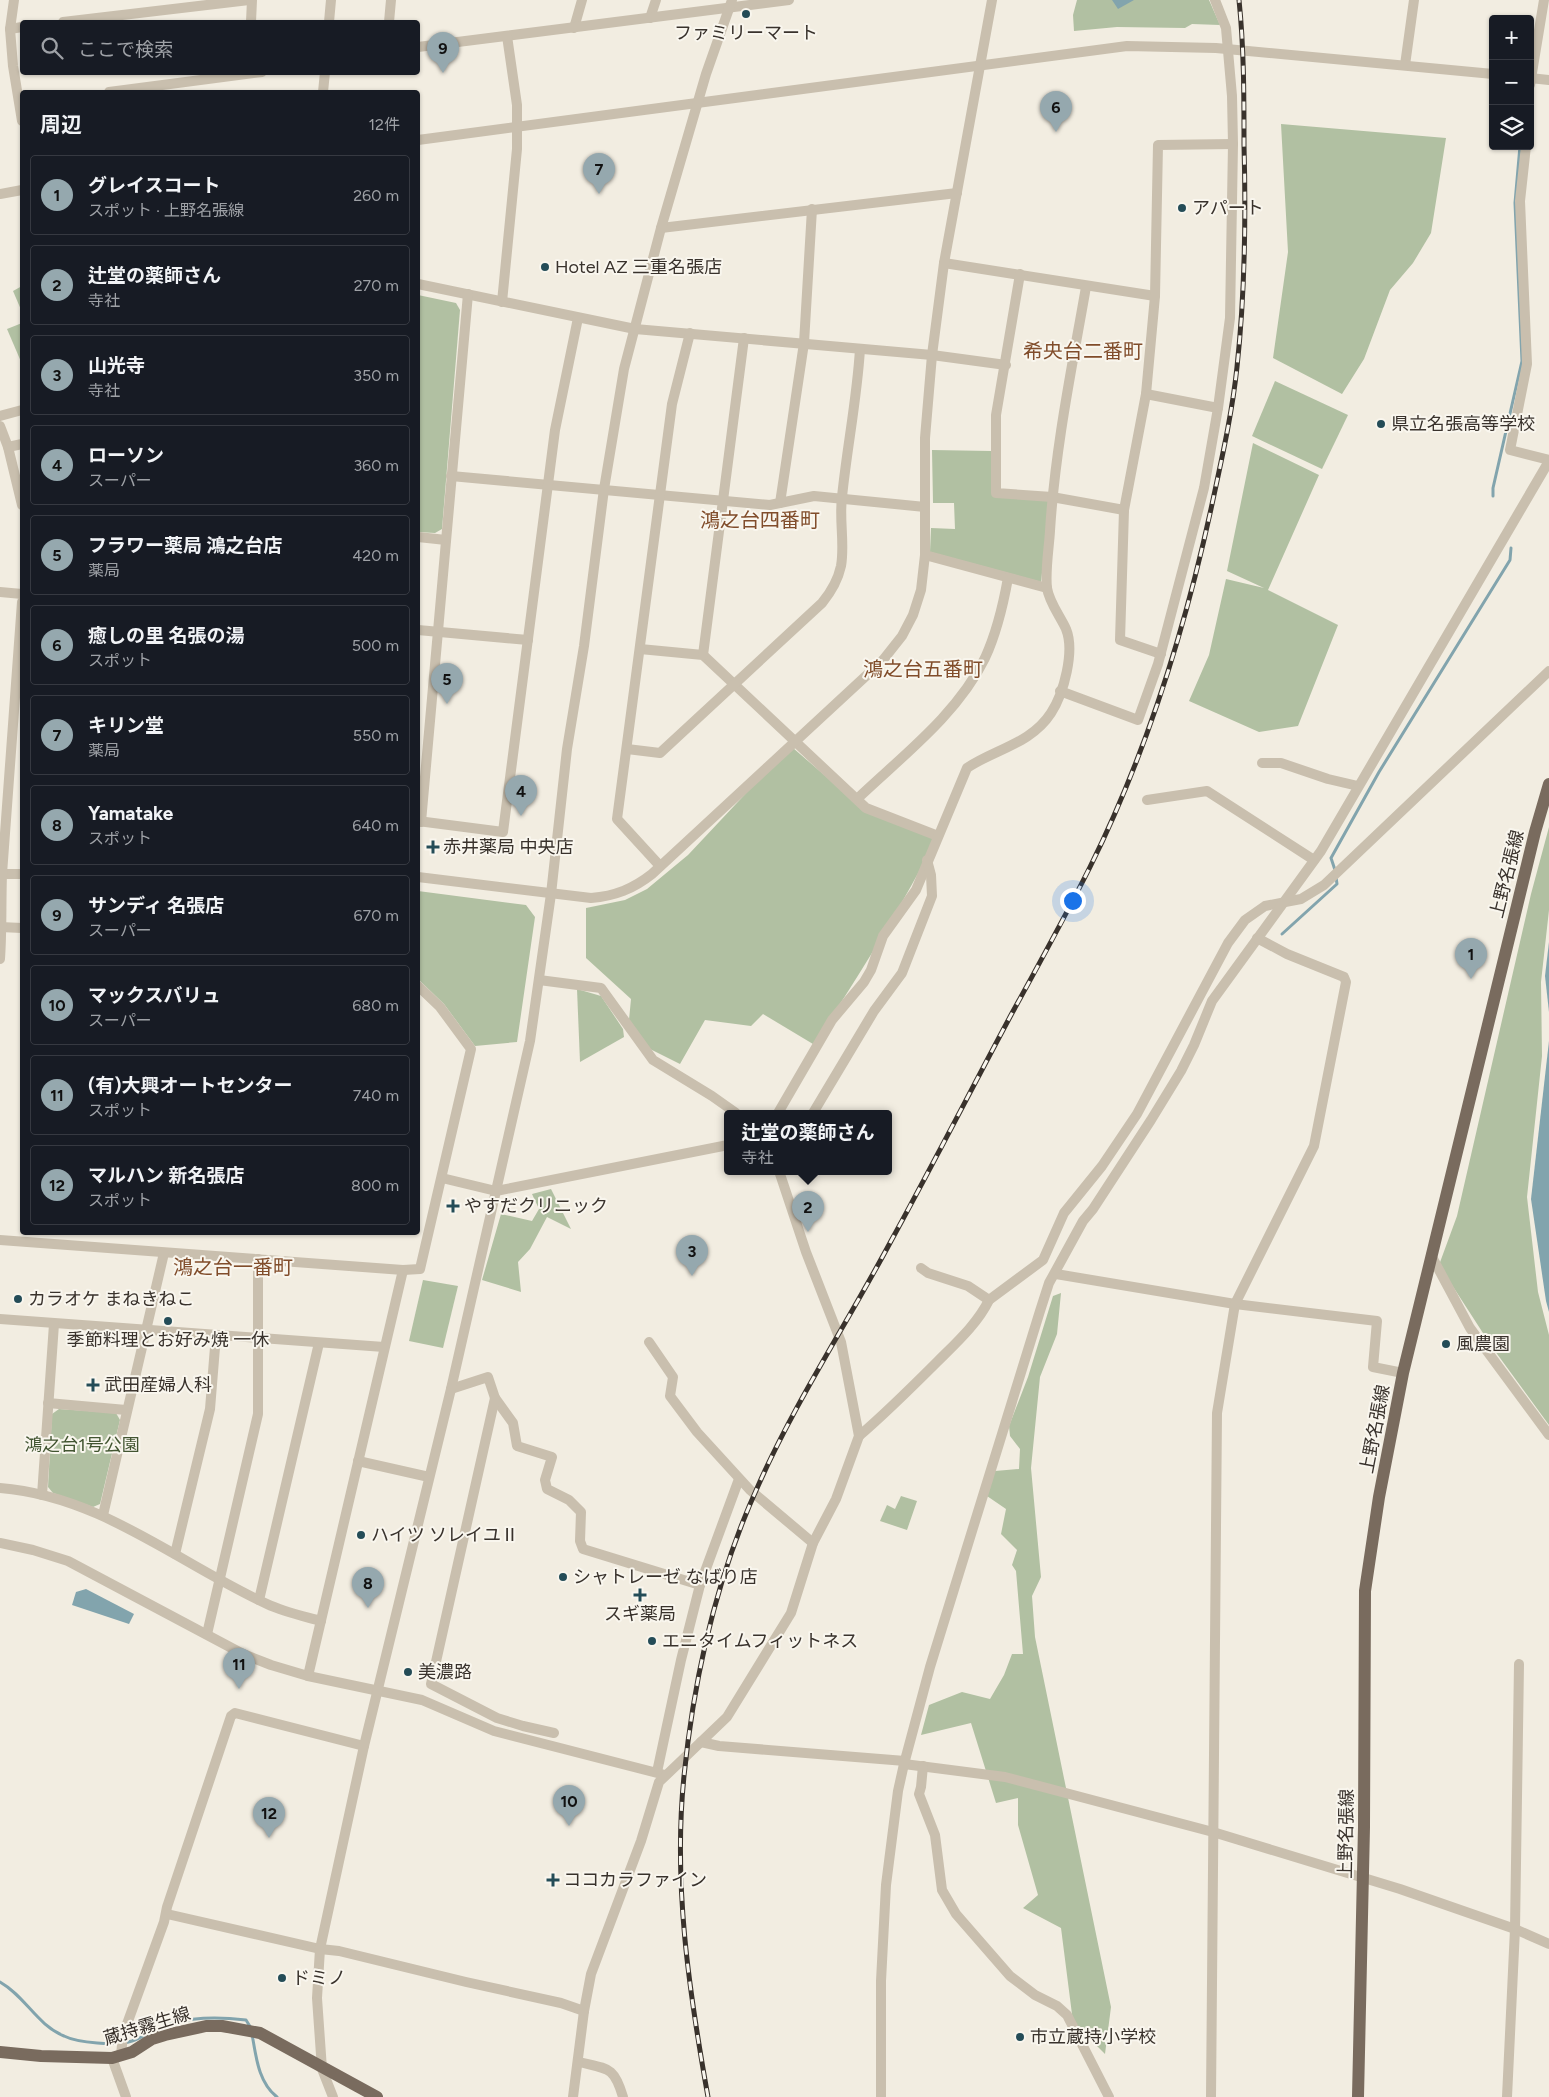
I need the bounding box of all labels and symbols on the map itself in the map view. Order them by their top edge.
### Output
marker: ファミリーマート [740,8,752,20]
place label: ファミリーマート [674,22,818,44]
pin: 9 [427,32,459,73]
pin: 6 [1040,91,1072,132]
pin: 7 [583,153,615,194]
place label: アパート [1192,197,1264,219]
marker: アパート [1176,202,1188,214]
place label: Hotel AZ 三重名張店 [555,256,722,278]
marker: Hotel AZ 三重名張店 [539,261,551,273]
district label: 希央台二番町 [1023,339,1143,363]
place label: 県立名張高等学校 [1391,413,1535,435]
marker: 県立名張高等学校 [1375,418,1387,430]
district label: 鴻之台四番町 [700,508,820,532]
district label: 鴻之台五番町 [863,657,983,681]
pin: 5 [431,663,463,704]
pin: 4 [505,775,537,816]
street label: 上野名張線 [1485,828,1529,920]
place label: 赤井薬局 中央店 [443,836,573,858]
marker: 赤井薬局 中央店 [427,841,439,853]
your location [1060,888,1086,914]
pin: 1 [1455,938,1487,979]
pin: 2 [792,1191,824,1232]
place label: やすだクリニック [464,1195,608,1217]
marker: やすだクリニック [446,1199,460,1213]
pin: 3 [676,1235,708,1276]
district label: 鴻之台一番町 [173,1255,293,1279]
place label: カラオケ まねきねこ [28,1288,194,1310]
marker: カラオケ まねきねこ [12,1293,24,1305]
marker: 季節料理とお好み焼 一休 [162,1315,174,1327]
place label: 季節料理とお好み焼 一休 [67,1329,269,1351]
place label: 風農園 [1456,1333,1510,1355]
marker: 風農園 [1440,1338,1452,1350]
place label: 武田産婦人科 [104,1374,212,1396]
marker: 武田産婦人科 [86,1378,100,1392]
street label: 上野名張線 [1356,1383,1394,1475]
park label: 鴻之台1号公園 [24,1434,140,1456]
place label: ハイツ ソレイユⅡ [371,1524,519,1546]
marker: ハイツ ソレイユⅡ [355,1529,367,1541]
place label: シャトレーゼ なばり店 [573,1566,757,1588]
pin: 8 [352,1567,384,1608]
marker: シャトレーゼ なばり店 [557,1571,569,1583]
marker: スギ薬局 [634,1589,646,1601]
place label: スギ薬局 [604,1603,676,1625]
place label: エニタイムフィットネス [662,1630,858,1652]
marker: エニタイムフィットネス [646,1635,658,1647]
pin: 11 [223,1648,255,1689]
place label: 美濃路 [418,1661,472,1683]
marker: 美濃路 [402,1666,414,1678]
pin: 10 [553,1785,585,1826]
street label: 上野名張線 [1334,1789,1358,1879]
pin: 12 [253,1797,285,1838]
place label: ココカラファイン [563,1869,707,1891]
marker: ココカラファイン [547,1874,559,1886]
place label: ドミノ [292,1967,346,1989]
marker: ドミノ [276,1972,288,1984]
street label: 蔵持霧生線 [101,2002,193,2050]
place label: 市立蔵持小学校 [1030,2026,1156,2048]
marker: 市立蔵持小学校 [1014,2031,1026,2043]

